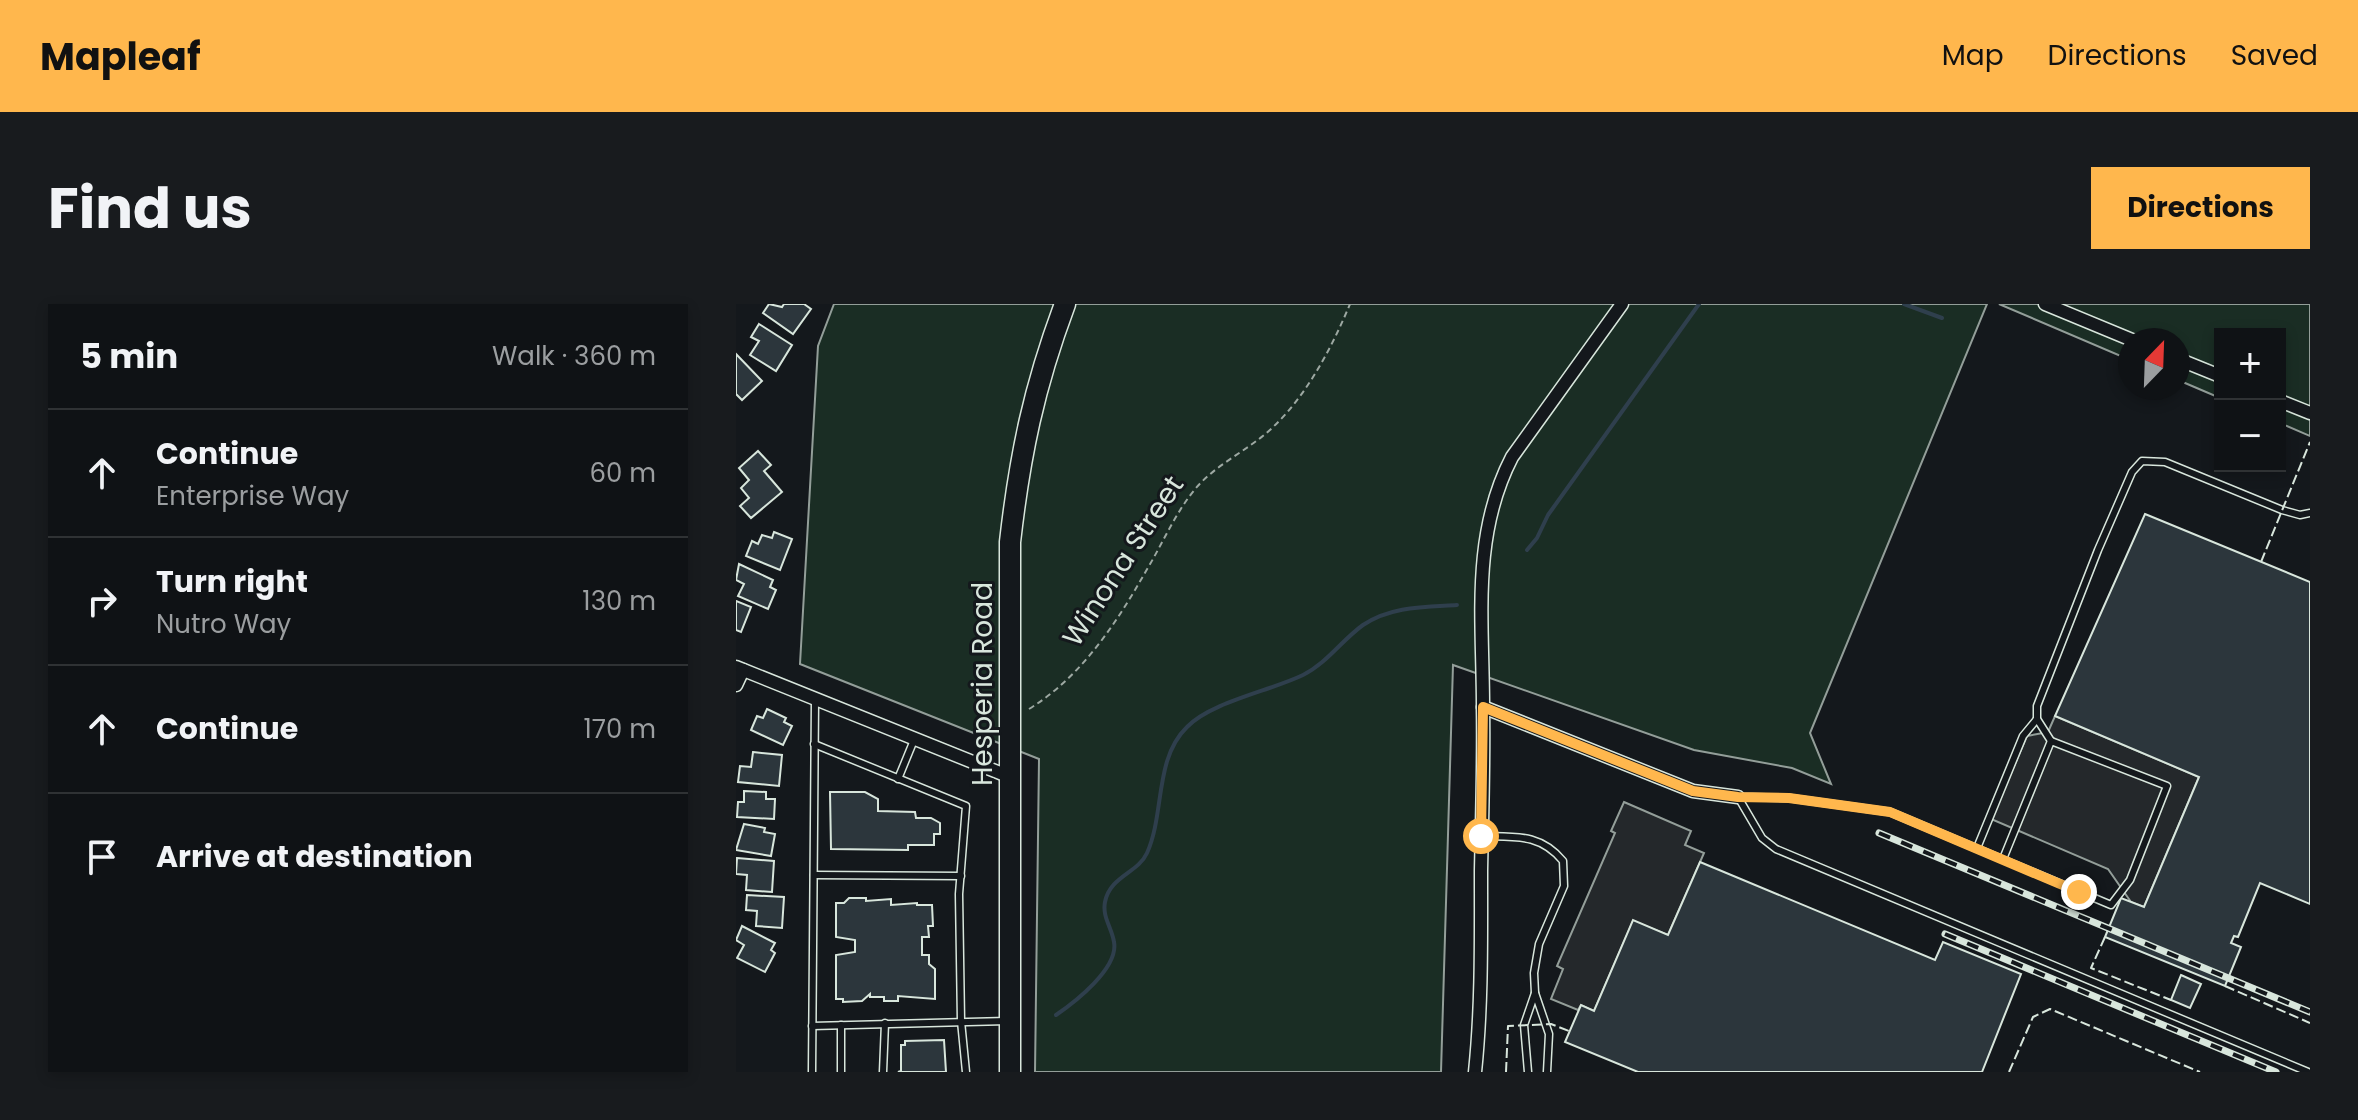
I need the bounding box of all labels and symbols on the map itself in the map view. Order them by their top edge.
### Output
north arrow [2118,328,2190,400]
street label: Winona Street [1053,468,1193,654]
street label: Hesperia Road [963,582,1002,786]
route start [1463,818,1499,854]
route end [2061,874,2097,910]

